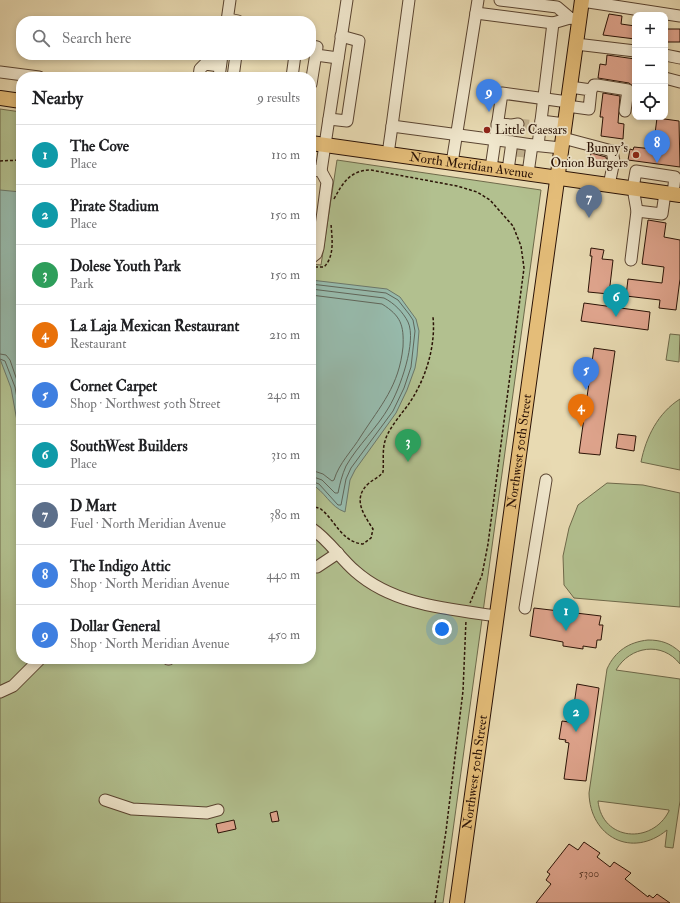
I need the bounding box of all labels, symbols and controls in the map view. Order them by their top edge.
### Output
map controls [632,12,668,120]
button: + [632,12,668,48]
search box [16,16,316,60]
icon: search [30,27,52,49]
text: Search here [62,29,131,48]
button: − [632,48,668,84]
pin: 9 [476,79,502,112]
button: locate [632,84,668,120]
text: Nearby [32,88,83,109]
text: 9 results [257,90,300,106]
place label: Little Caesars [495,122,568,138]
marker: Little Caesars [482,125,492,135]
pin: 8 [644,130,670,163]
text: The Cove [70,137,129,156]
place label: Bunny's Onion Burgers [550,140,629,171]
text: 1 [43,147,47,163]
text: 110 m [271,147,300,163]
street label: North Meridian Avenue [409,149,535,182]
marker: Bunny's Onion Burgers [631,150,641,160]
text: Place [70,156,97,172]
pin: 7 [576,185,602,218]
text: Pirate Stadium [70,197,159,216]
text: 2 [42,207,48,223]
text: 150 m [270,207,300,223]
text: Place [70,216,97,232]
text: Dolese Youth Park [70,257,181,276]
text: 3 [43,267,48,283]
text: 150 m [270,267,300,283]
text: Park [70,276,94,292]
pin: 6 [603,284,629,317]
text: La Laja Mexican Restaurant [70,317,239,336]
text: 4 [41,327,49,343]
text: 210 m [269,327,300,343]
text: Restaurant [70,336,126,352]
pin: 5 [573,357,599,390]
text: Cornet Carpet [70,377,157,396]
text: 5 [42,387,48,403]
text: 240 m [267,387,300,403]
street label: Northwest 50th Street [504,393,535,510]
pin: 4 [568,394,594,427]
text: Shop · Northwest 50th Street [70,396,220,412]
pin: 3 [395,429,421,462]
text: SouthWest Builders [70,437,188,456]
text: 6 [42,447,48,463]
text: 310 m [271,447,300,463]
text: Place [70,456,97,472]
text: D Mart [70,497,116,516]
text: 7 [42,507,48,523]
text: 380 m [269,507,300,523]
text: Fuel · North Meridian Avenue [70,516,226,532]
text: The Indigo Attic [70,557,171,576]
text: 8 [42,567,48,583]
text: 440 m [266,567,300,583]
text: Shop · North Meridian Avenue [70,576,229,592]
pin: 1 [553,598,579,631]
text: Dollar General [70,617,160,636]
your location [432,619,452,639]
text: 9 [42,627,48,643]
text: 450 m [268,627,300,643]
text: Shop · North Meridian Avenue [70,636,229,652]
pin: 2 [563,699,589,732]
street label: Northwest 50th Street [459,714,491,831]
house number: 5300 [579,867,600,880]

